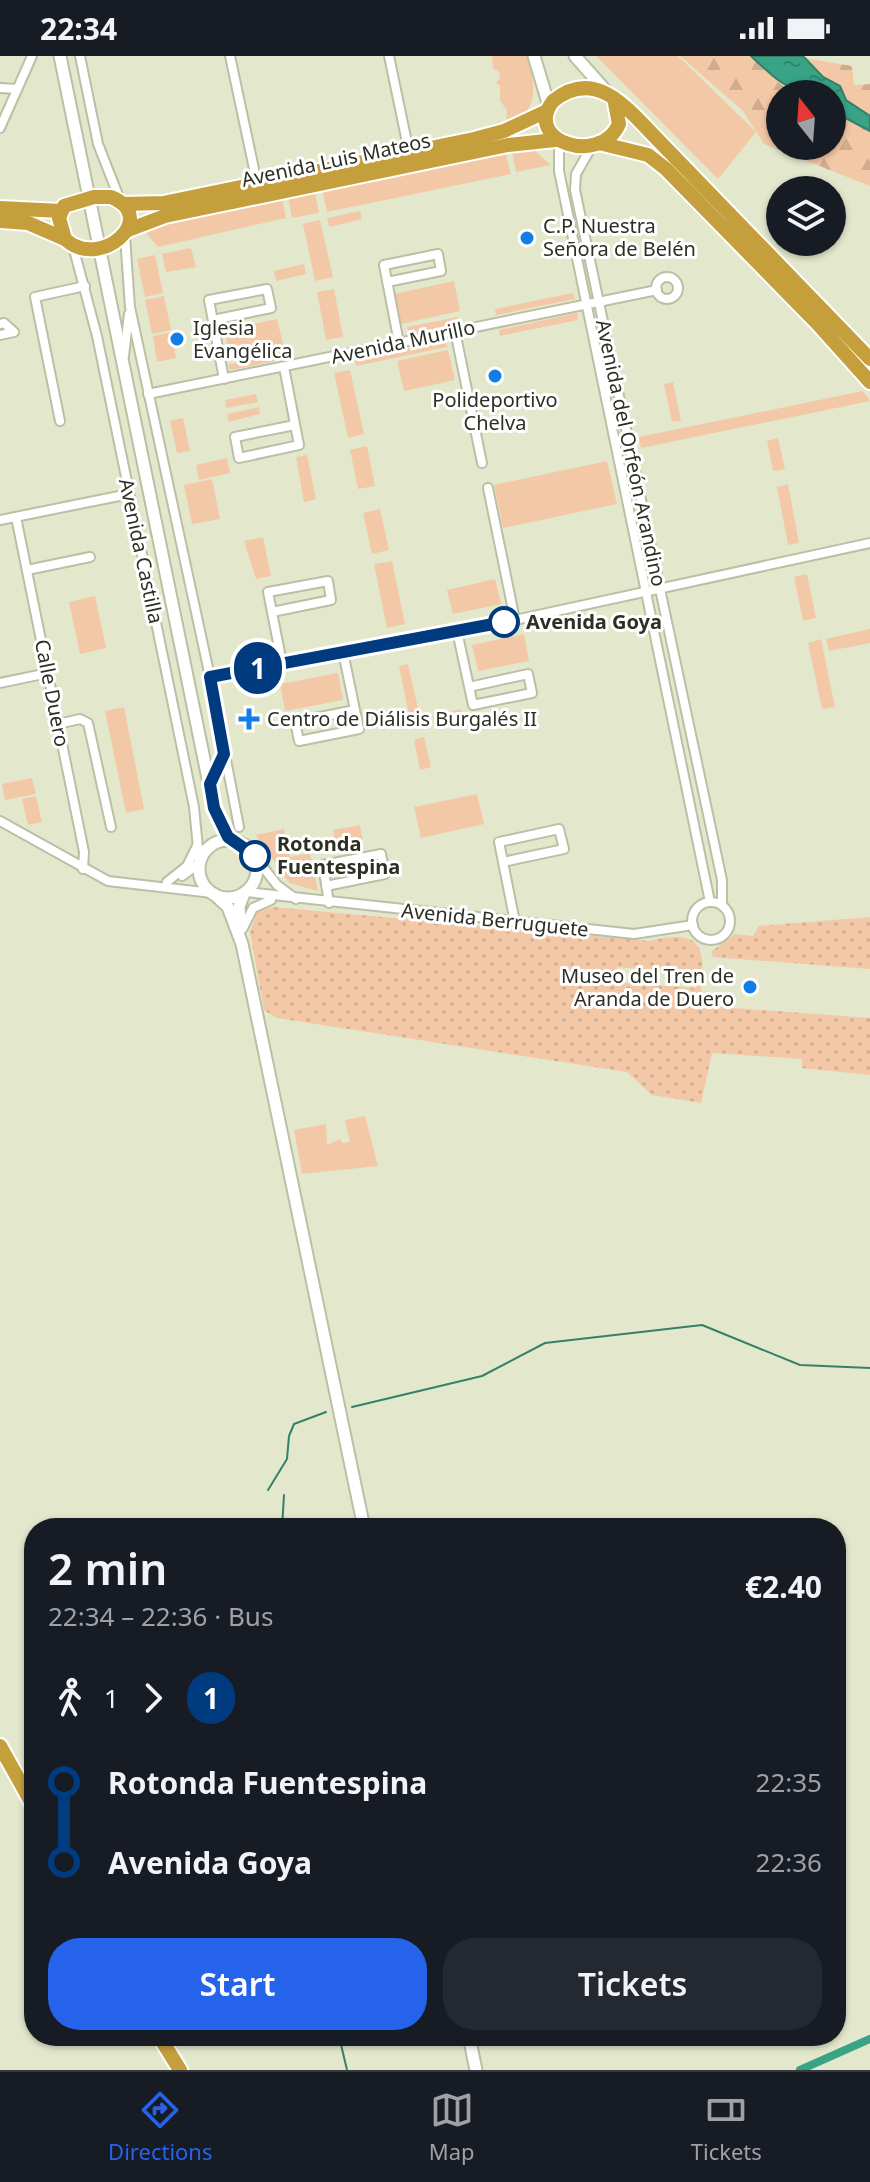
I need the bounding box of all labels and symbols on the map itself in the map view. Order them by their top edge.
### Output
north arrow [766,80,846,160]
street label: Avenida Luis Mateos [239,126,433,193]
place label: C.P. Nuestra Señora de Belén [543,212,696,262]
marker: C.P. Nuestra Señora de Belén [518,229,536,247]
street label: Avenida Murillo [328,313,478,370]
place label: Iglesia Evangélica [193,314,293,364]
street label: Avenida del Orfeón Arandino [590,317,673,589]
marker: Iglesia Evangélica [168,330,186,348]
marker: Polideportivo Chelva [486,367,504,385]
place label: Polideportivo Chelva [432,386,558,436]
street label: Avenida Castilla [113,476,170,626]
marker: Avenida Goya [489,607,519,637]
place label: Avenida Goya [526,608,662,635]
street label: Calle Duero [29,637,76,749]
line badge: 1 [232,642,284,694]
place label: Centro de Diálisis Burgalés II [267,705,537,732]
marker: Centro de Diálisis Burgalés II [238,708,260,730]
place label: Rotonda Fuentespina [277,830,400,880]
marker: Rotonda Fuentespina [240,841,270,871]
street label: Avenida Berruguete [400,896,590,943]
place label: Museo del Tren de Aranda de Duero [561,962,734,1012]
marker: Museo del Tren de Aranda de Duero [741,978,759,996]

